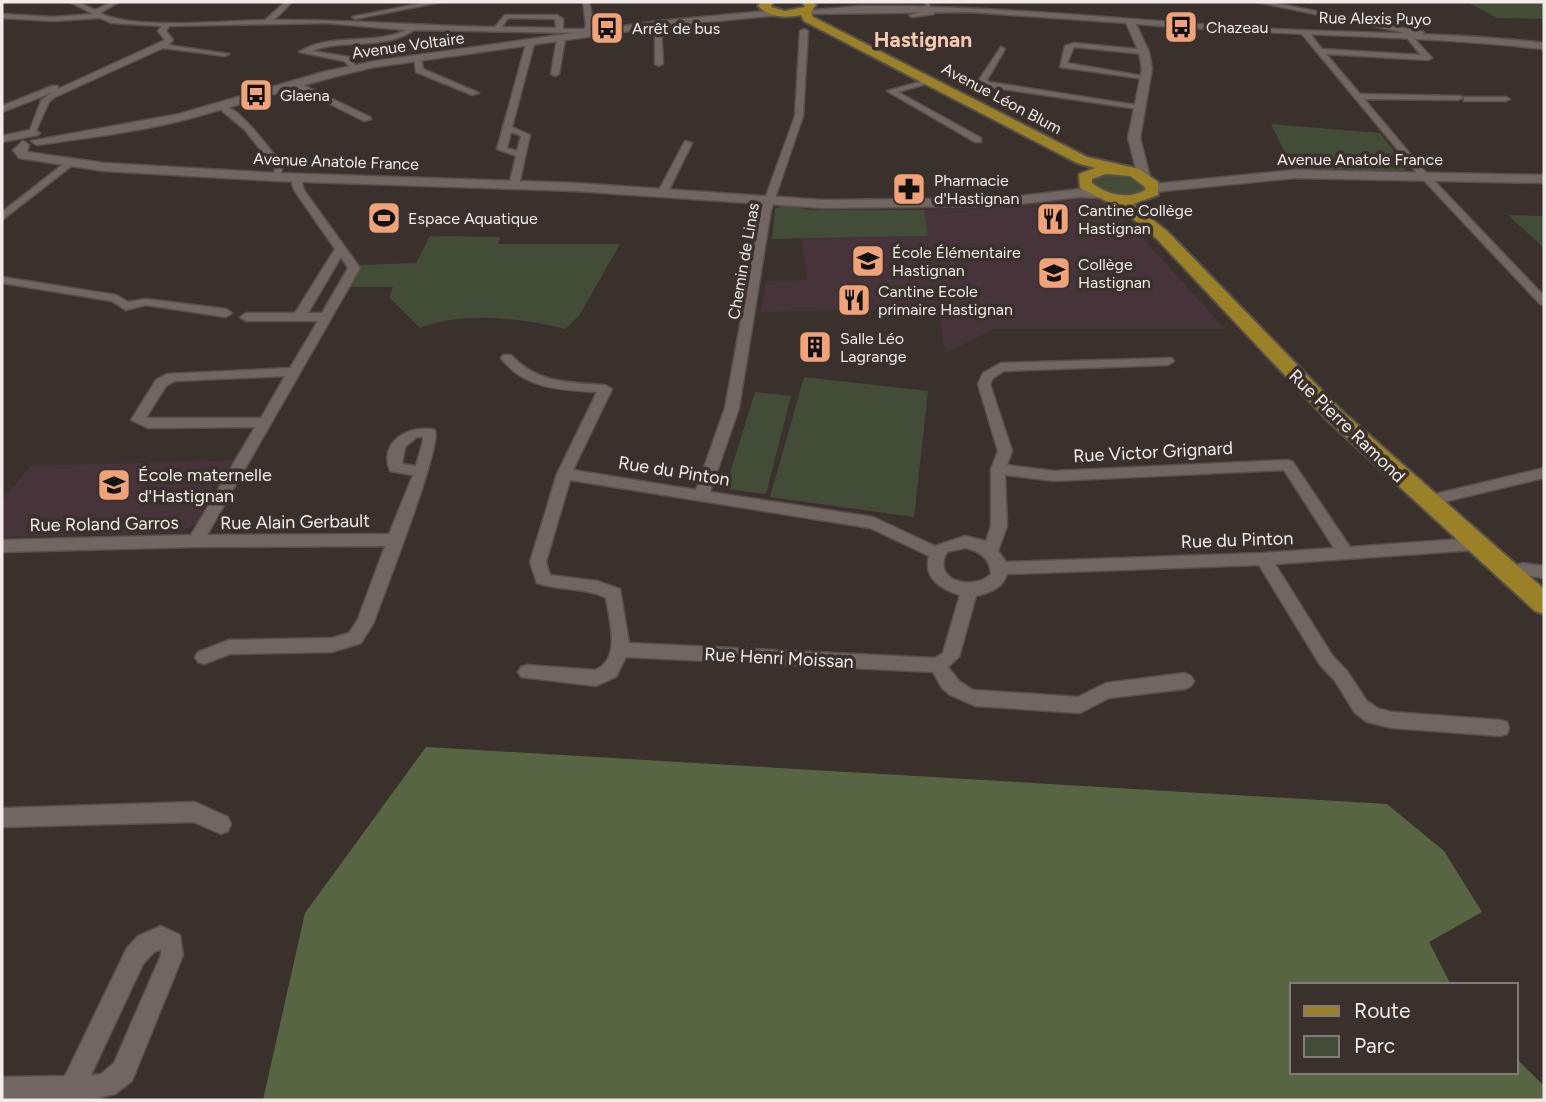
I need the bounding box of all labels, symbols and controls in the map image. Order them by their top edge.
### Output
bus stop icon: Chazeau [1162,8,1200,46]
street label: Rue Alexis Puyo [1318,8,1432,29]
bus stop icon: Arrêt de bus [588,9,626,47]
place label: Chazeau [1206,18,1268,37]
place label: Arrêt de bus [632,19,720,38]
district label: Hastignan [874,27,972,52]
street label: Avenue Voltaire [351,28,466,63]
street label: Avenue Léon Blum [939,59,1065,138]
bus stop icon: Glaena [237,76,275,114]
place label: Glaena [280,86,330,105]
street label: Avenue Anatole France [253,149,419,174]
street label: Avenue Anatole France [1277,150,1443,169]
pharmacy icon: Pharmacie d'Hastignan [890,170,928,208]
place label: Pharmacie d'Hastignan [934,171,1019,208]
sports icon: Espace Aquatique [365,199,403,237]
restaurant icon: Cantine Collège Hastignan [1034,200,1072,238]
street label: Chemin de Linas [724,201,763,321]
place label: Cantine Collège Hastignan [1078,201,1193,238]
place label: Espace Aquatique [408,209,538,228]
school or university icon: École Élémentaire Hastignan [849,242,887,280]
place label: École Élémentaire Hastignan [892,243,1021,280]
school or university icon: Collège Hastignan [1035,254,1073,292]
place label: Collège Hastignan [1078,255,1151,292]
restaurant icon: Cantine Ecole primaire Hastignan [835,281,873,319]
place label: Cantine Ecole primaire Hastignan [878,282,1013,319]
building icon: Salle Léo Lagrange [796,328,834,366]
place label: Salle Léo Lagrange [840,329,907,366]
street label: Rue Pierre Ramond [1284,365,1410,487]
street label: Rue Victor Grignard [1072,437,1234,467]
street label: Rue du Pinton [617,451,731,491]
place label: École maternelle d'Hastignan [138,464,272,507]
school or university icon: École maternelle d'Hastignan [95,466,133,504]
street label: Rue Alain Gerbault [220,510,370,534]
street label: Rue Roland Garros [29,512,179,536]
street label: Rue du Pinton [1180,527,1294,553]
street label: Rue Henri Moissan [704,643,854,673]
legend [1290,983,1518,1074]
text: Route [1354,998,1410,1023]
text: Parc [1354,1033,1395,1058]

